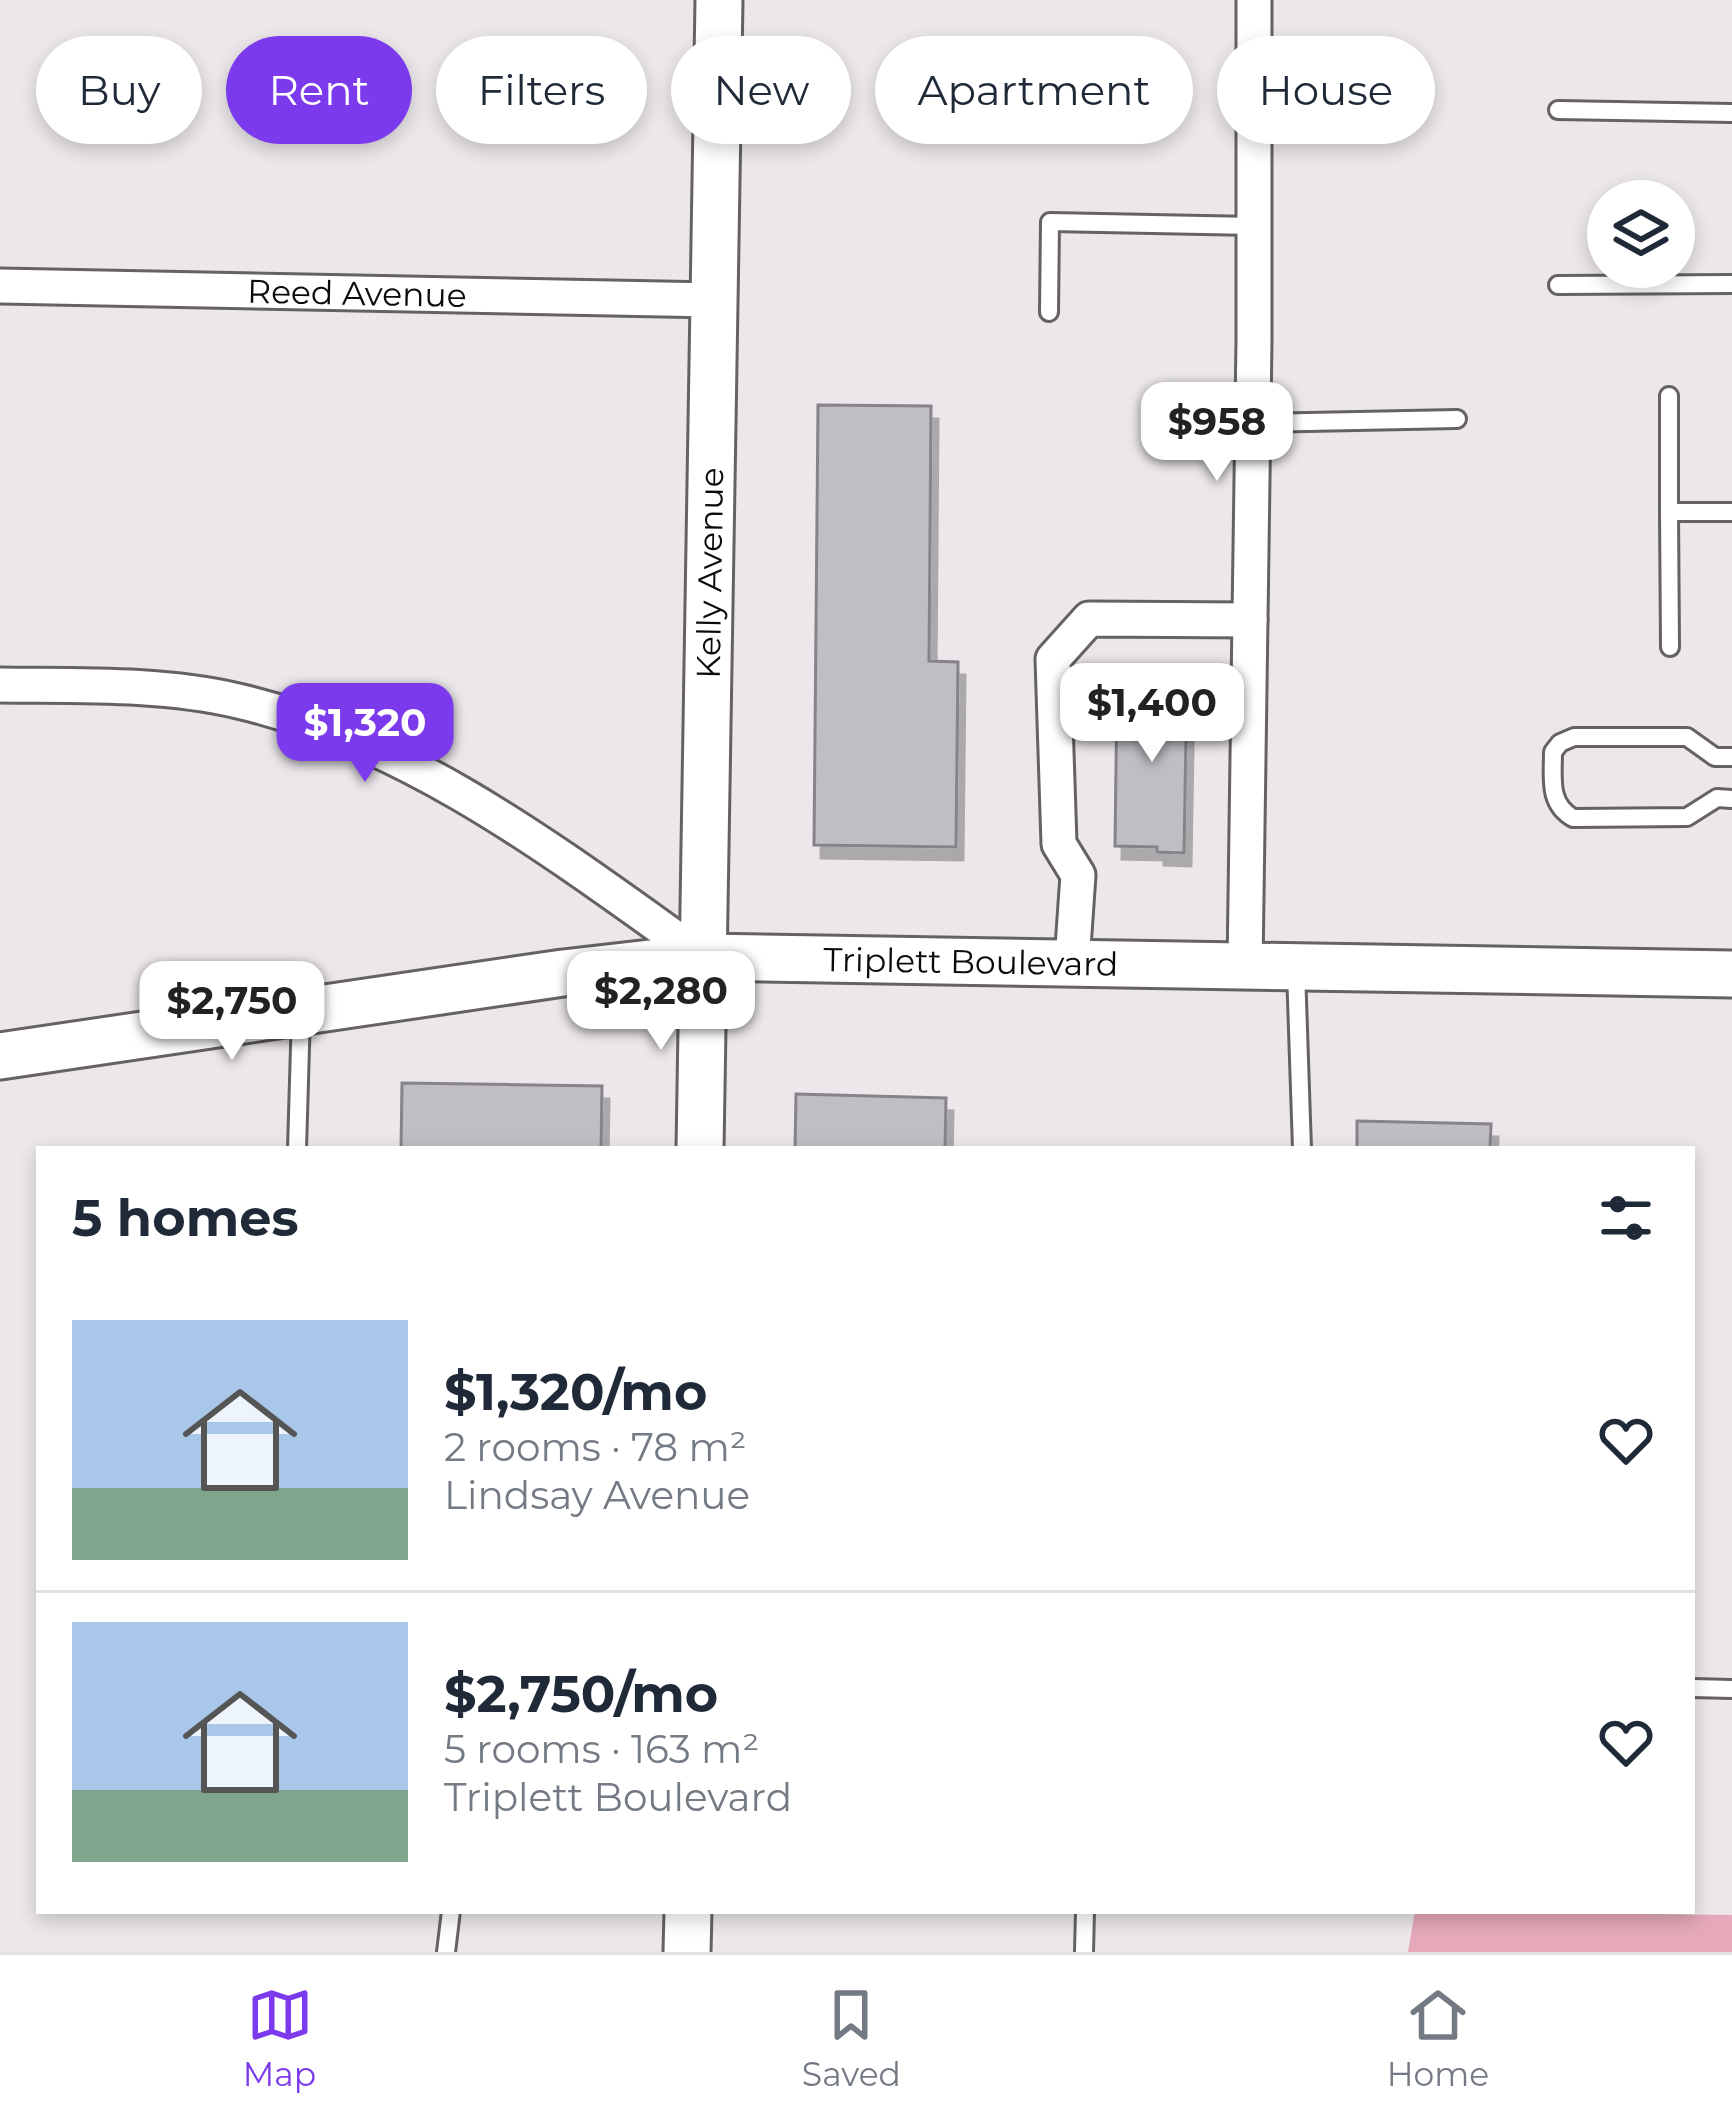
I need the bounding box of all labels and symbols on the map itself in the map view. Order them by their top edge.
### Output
street label: Reed Avenue [247,271,467,315]
pin: $958 [1146,382,1288,484]
street label: Kelly Avenue [688,467,731,679]
pin: $1,400 [1054,663,1250,765]
pin: $1,320 [267,683,463,785]
street label: Triplett Boulevard [823,939,1119,984]
pin: $2,280 [563,951,759,1053]
pin: $2,750 [134,961,330,1063]

